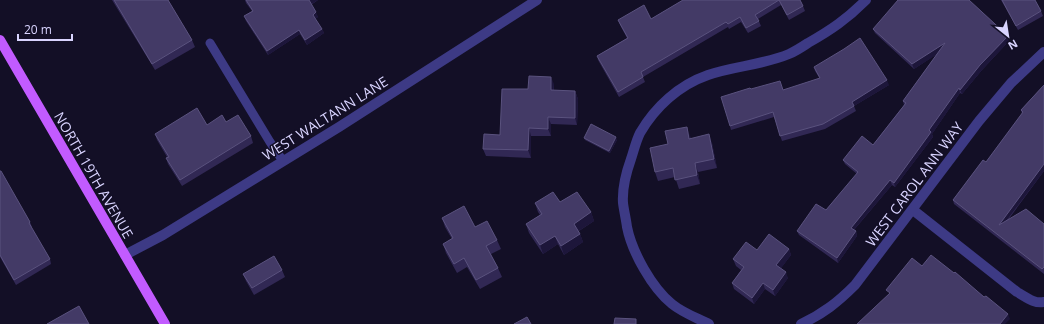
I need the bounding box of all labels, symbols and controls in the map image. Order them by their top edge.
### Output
scale bar [18,16,72,42]
north arrow [988,16,1028,56]
text: 20 m [24,21,52,38]
text: N [1006,36,1021,54]
street label: WEST WALTANN LANE [259,72,391,164]
street label: NORTH 19TH AVENUE [50,108,138,242]
street label: WEST CAROL ANN WAY [861,118,967,250]

